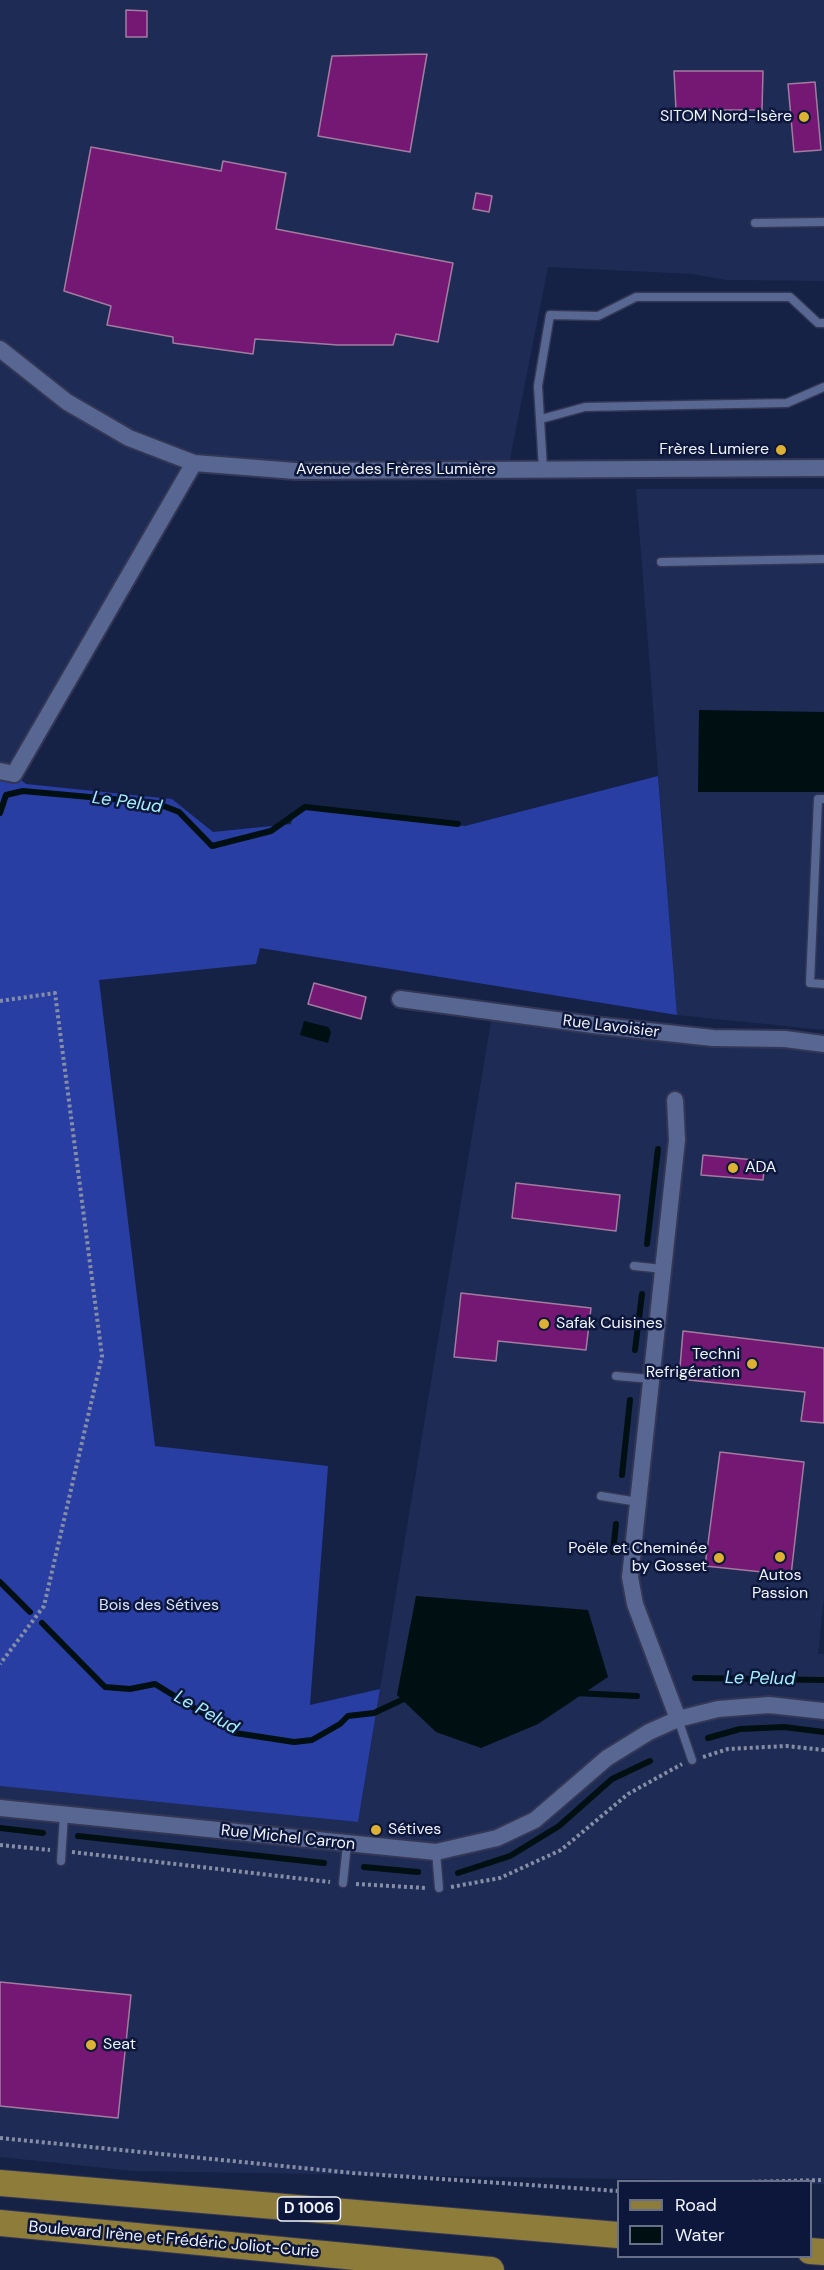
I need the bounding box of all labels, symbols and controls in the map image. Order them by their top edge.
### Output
place label: SITOM Nord-Isère [660,107,792,127]
marker: SITOM Nord-Isère [797,110,811,124]
place label: Frères Lumiere [659,440,769,460]
marker: Frères Lumiere [774,443,788,457]
street label: Avenue des Frères Lumière [296,460,496,480]
water label: Le Pelud [91,787,163,819]
street label: Rue Lavoisier [562,1012,660,1042]
place label: ADA [745,1158,776,1178]
marker: ADA [726,1161,740,1175]
place label: Safak Cuisines [556,1314,663,1334]
marker: Safak Cuisines [537,1317,551,1331]
place label: Techni Refrigération [646,1345,740,1383]
marker: Techni Refrigération [745,1357,759,1371]
place label: Poële et Cheminée by Gosset [568,1539,707,1577]
marker: Autos Passion [773,1550,787,1564]
marker: Poële et Cheminée by Gosset [712,1551,726,1565]
place label: Autos Passion [752,1566,808,1604]
park label: Bois des Sétives [99,1596,219,1616]
water label: Le Pelud [725,1668,795,1690]
water label: Le Pelud [170,1686,242,1740]
place label: Sétives [388,1820,441,1840]
street label: Rue Michel Carron [220,1821,356,1855]
marker: Sétives [369,1823,383,1837]
place label: Seat [103,2035,136,2055]
marker: Seat [84,2038,98,2052]
legend [617,2180,812,2258]
text: Road [675,2193,717,2217]
road number: D 1006 [278,2197,340,2221]
street label: Boulevard Irène et Frédéric Joliot-Curie [28,2218,320,2262]
text: Water [675,2223,725,2247]

